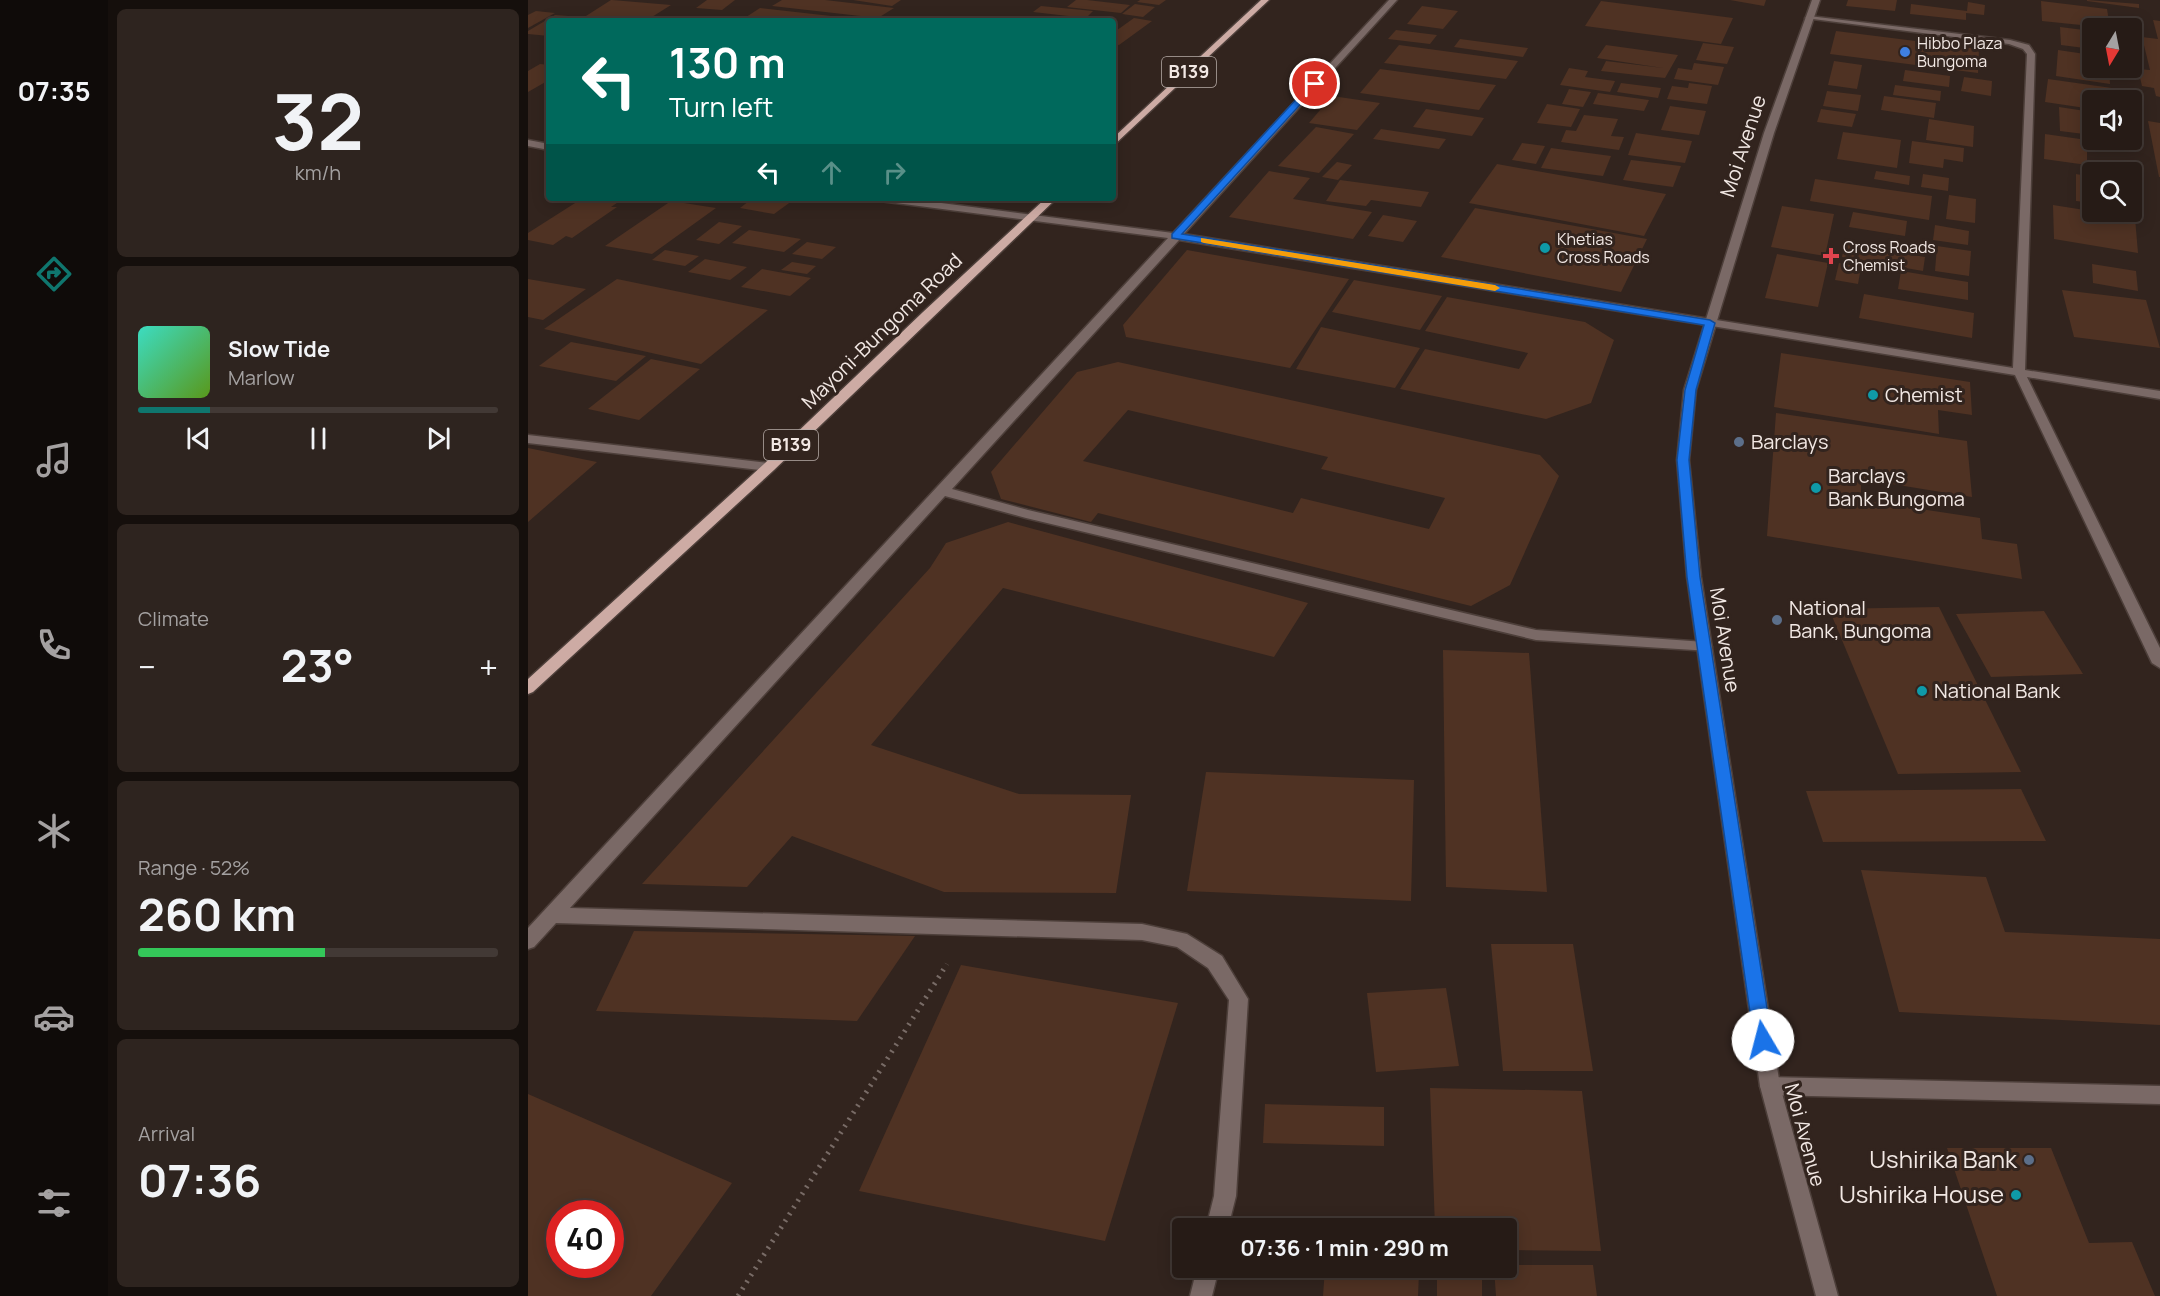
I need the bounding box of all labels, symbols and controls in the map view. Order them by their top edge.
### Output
north arrow [2082,18,2142,78]
map controls [2082,18,2142,222]
place label: Hibbo Plaza Bungoma [1917,32,2002,72]
text: 130 m [669,33,786,91]
icon: left [570,42,648,120]
marker: Hibbo Plaza Bungoma [1898,45,1912,59]
road number: B139 [1162,57,1216,87]
pin [1289,58,1340,109]
text: 32 [272,67,364,173]
icon: arrive [1298,67,1331,100]
text: 07:35 [18,72,90,109]
text: Turn left [669,88,773,125]
button: sound [2082,90,2142,150]
street label: Moi Avenue [1713,91,1772,200]
icon: left [752,156,785,189]
icon: ahead [815,156,848,189]
icon: right [878,156,911,189]
text: km/h [295,159,341,186]
button: search [2082,162,2142,222]
place label: Khetias Cross Roads [1557,228,1650,268]
place label: Cross Roads Chemist [1843,236,1936,276]
marker: Khetias Cross Roads [1538,241,1552,255]
street label: Mayoni-Bungoma Road [796,247,968,414]
marker: Cross Roads Chemist [1824,249,1838,263]
icon: directions [33,253,75,295]
text: Slow Tide [228,334,330,364]
text: Marlow [228,364,295,391]
place label: Chemist [1885,381,1963,408]
marker: Chemist [1866,388,1880,402]
icon: previous [182,422,215,455]
icon: pause [302,422,335,455]
icon: next [422,422,455,455]
place label: Barclays [1751,428,1828,455]
road number: B139 [764,430,818,460]
marker: Barclays [1732,435,1746,449]
icon: music [33,439,75,481]
place label: Barclays Bank Bungoma [1828,462,1965,512]
marker: Barclays Bank Bungoma [1809,481,1823,495]
street label: Moi Avenue [1704,586,1747,694]
place label: National Bank, Bungoma [1789,594,1931,644]
text: Climate [138,605,209,632]
marker: National Bank, Bungoma [1770,613,1784,627]
icon: phone [33,624,75,666]
text: 23° [281,634,354,696]
text: − [138,644,156,689]
text: + [479,644,498,689]
place label: National Bank [1934,677,2061,704]
marker: National Bank [1915,684,1929,698]
icon: climate [33,810,75,852]
text: Range · 52% [138,854,250,881]
text: 260 km [138,883,296,945]
icon: car [33,996,75,1038]
position arrow [1731,1008,1795,1072]
street label: Moi Avenue [1779,1080,1832,1189]
text: Arrival [138,1120,195,1147]
place label: Ushirika Bank [1869,1142,2018,1175]
text: 07:36 [138,1149,261,1211]
marker: Ushirika Bank [2022,1153,2036,1167]
place label: Ushirika House [1839,1177,2004,1210]
icon: filters [33,1182,75,1224]
marker: Ushirika House [2009,1188,2023,1202]
speed limit sign: 40 [546,1200,624,1278]
text: 07:36 · 1 min · 290 m [1240,1233,1449,1263]

